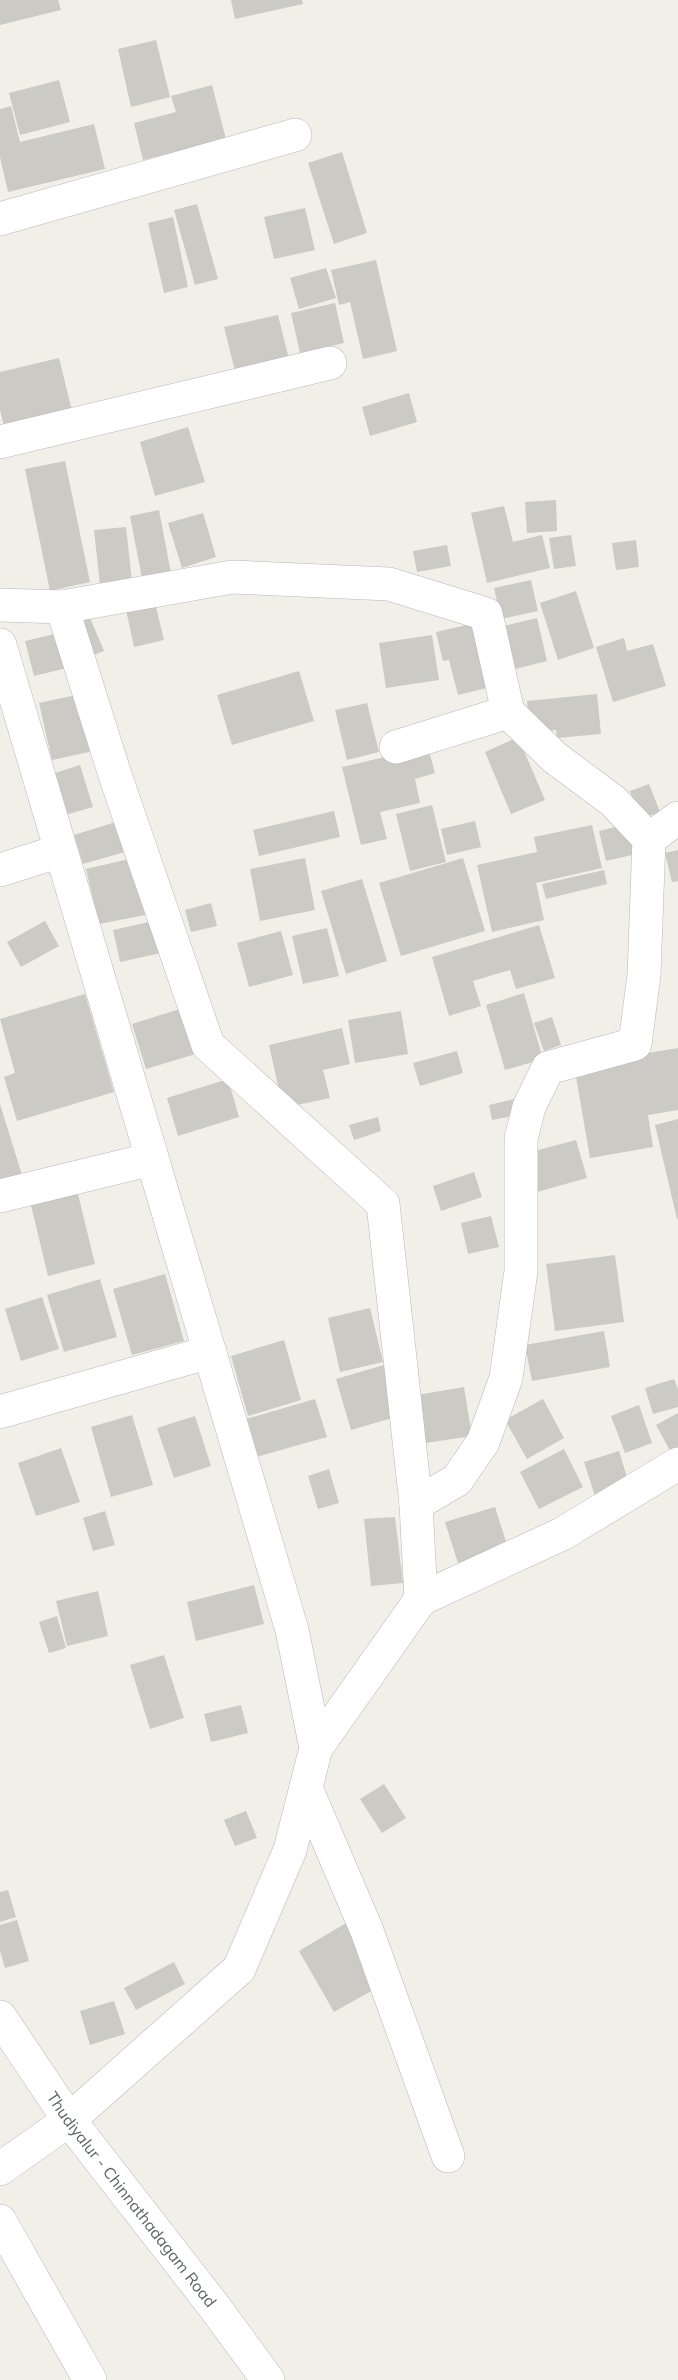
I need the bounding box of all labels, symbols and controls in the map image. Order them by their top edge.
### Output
street label: Thudiyalur - Chinnathadagam Road [43,2087,221,2311]

